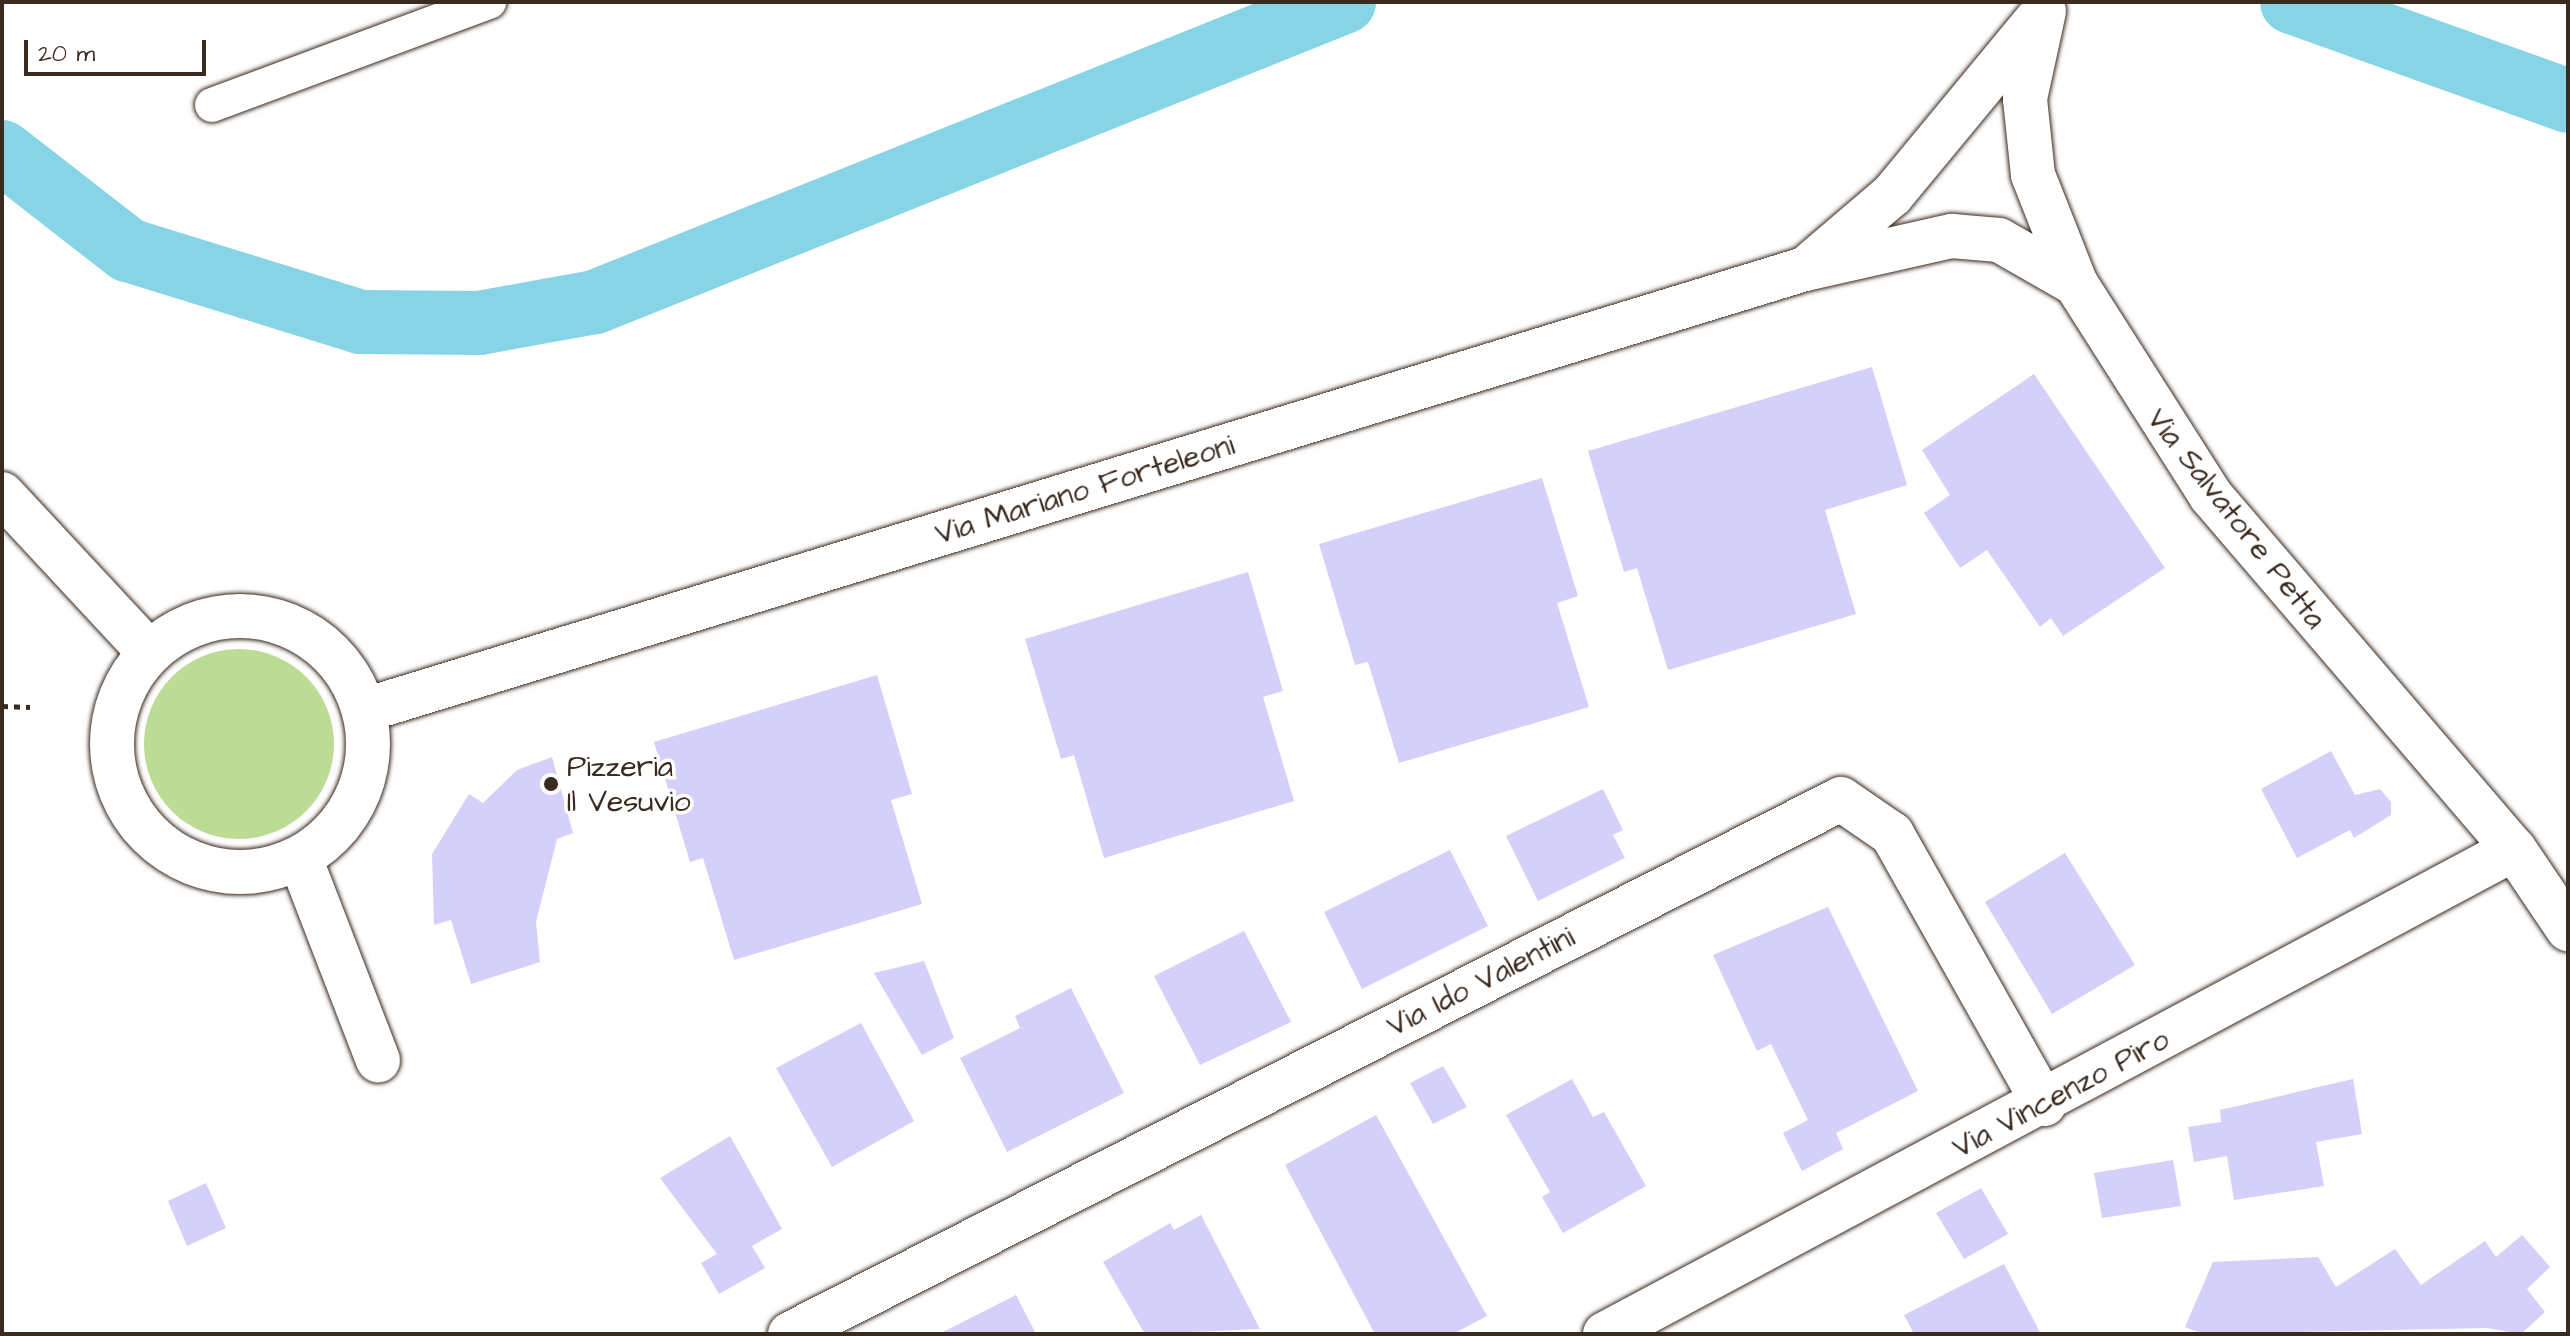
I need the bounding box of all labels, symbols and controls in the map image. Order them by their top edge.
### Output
scale bar [28,24,210,74]
text: 20 m [38,37,95,71]
street label: Via Salvatore Petta [2139,402,2333,636]
street label: Via Mariano Forteleoni [931,427,1239,553]
place label: Pizzeria Il Vesuvio [567,749,691,820]
marker: Pizzeria Il Vesuvio [542,775,560,793]
street label: Via Ido Valentini [1381,919,1581,1045]
street label: Via Vincenzo Piro [1947,1022,2175,1166]

